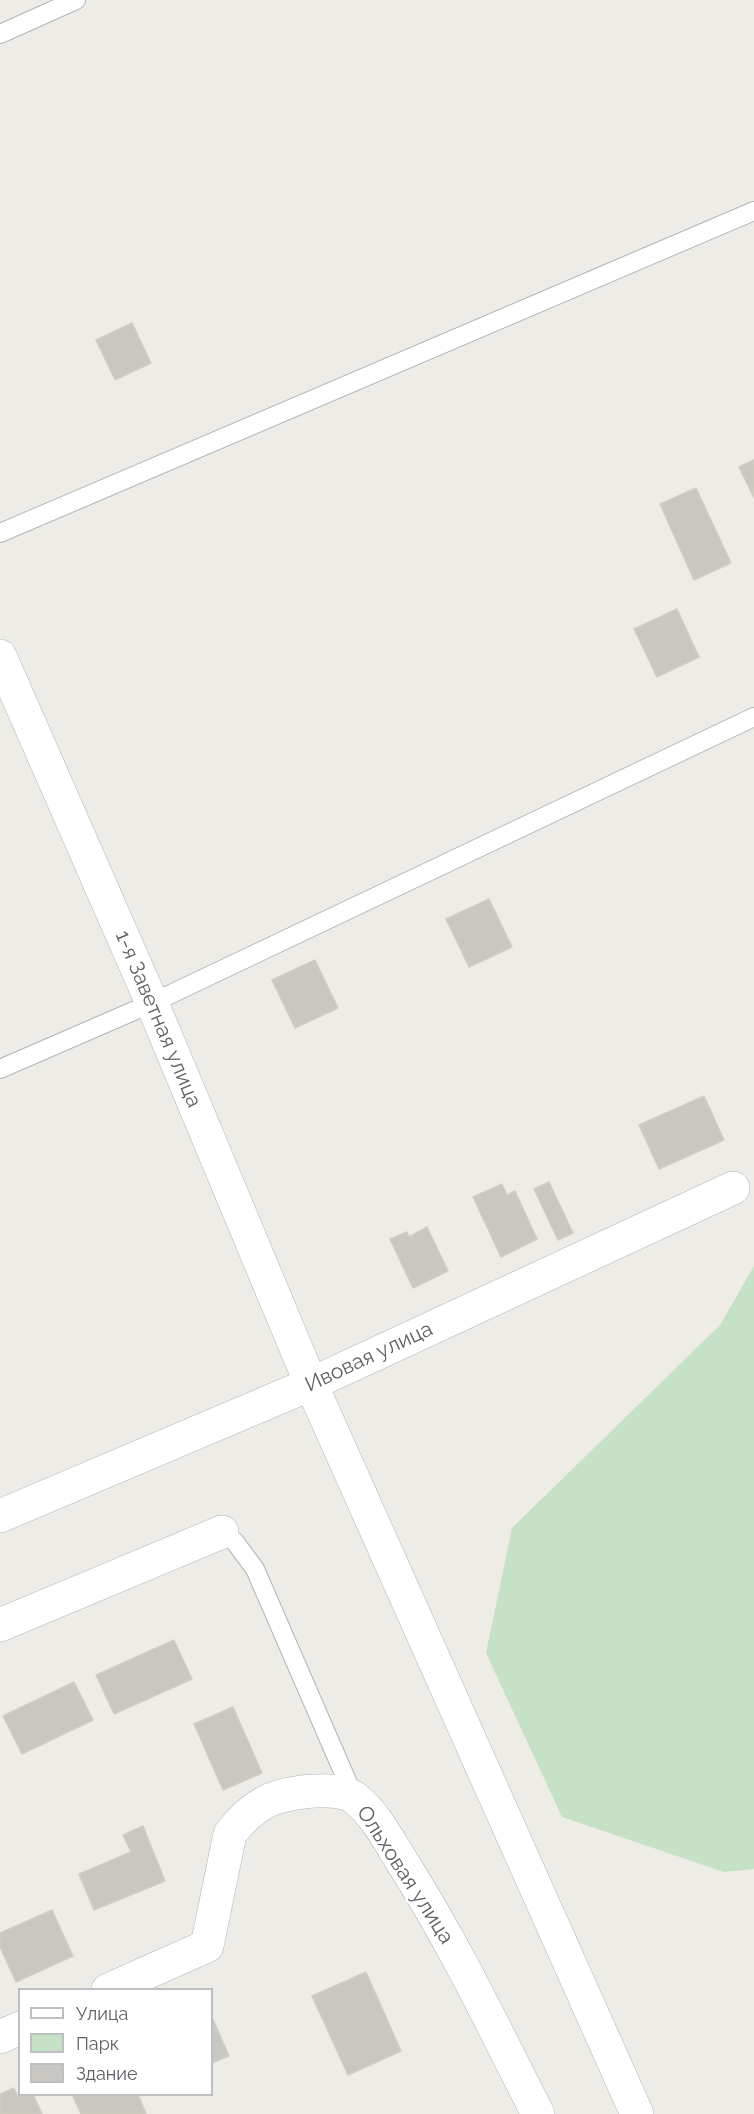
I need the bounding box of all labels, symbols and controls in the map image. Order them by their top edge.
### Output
street label: 1-я Заветная улица [109,927,207,1111]
street label: Ивовая улица [301,1316,437,1398]
street label: Ольховая улица [351,1801,459,1949]
legend [18,1988,213,2096]
text: Улица [76,2003,128,2024]
text: Парк [76,2033,119,2054]
text: Здание [76,2063,138,2084]

